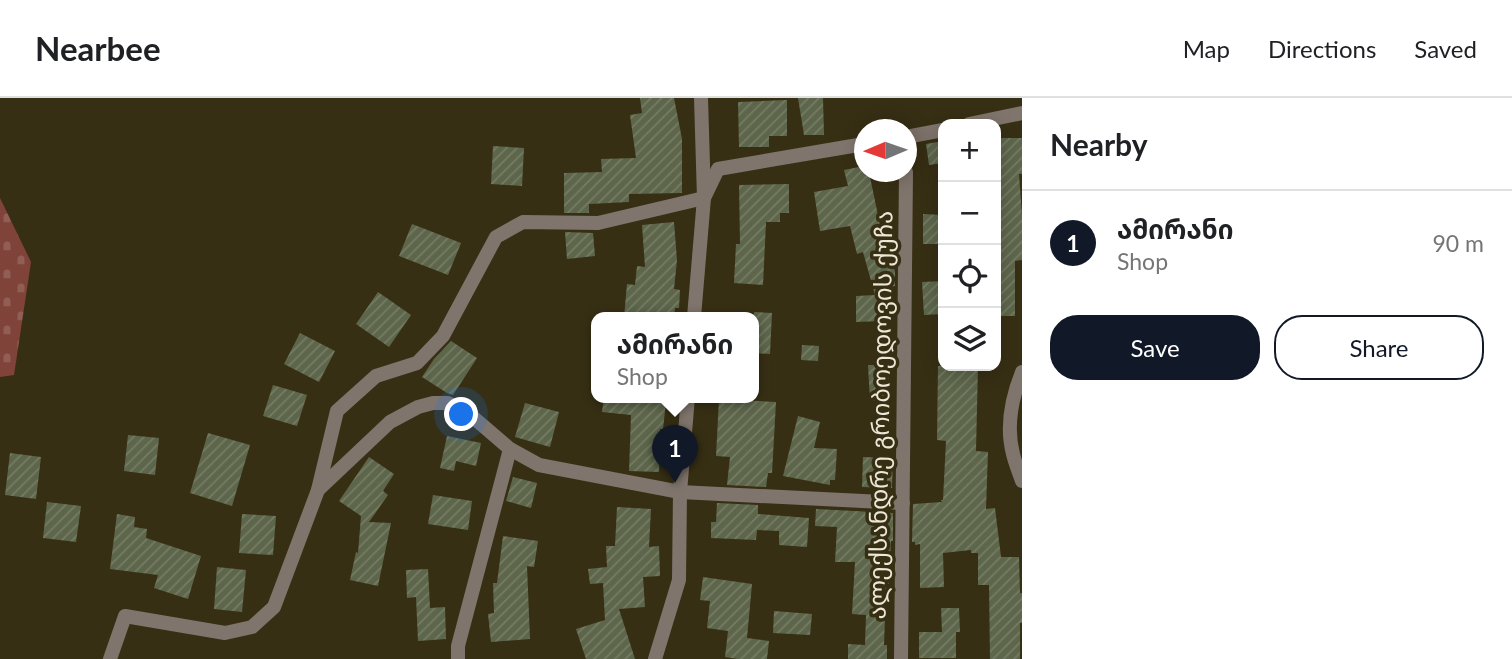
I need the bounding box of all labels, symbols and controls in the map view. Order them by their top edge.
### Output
text: Nearbee [35,28,161,68]
text: Map [1183,34,1230,63]
text: Directions [1268,34,1376,63]
text: Saved [1414,34,1477,63]
north arrow [854,119,917,182]
map controls [938,119,1001,371]
button: + [938,119,1001,182]
text: Nearby [1050,126,1148,162]
button: − [938,182,1001,245]
street label: ალექსანდრე გრიბოედოვის ქუჩა [861,210,899,620]
text: ამირანი [1117,213,1233,245]
text: 1 [1066,229,1080,257]
text: 90 m [1433,229,1484,257]
button: locate [938,245,1001,308]
text: Shop [1117,247,1168,275]
button: layers [938,308,1001,371]
popup [591,312,759,403]
button: Save [1050,315,1260,380]
button: Share [1274,315,1484,380]
text: ამირანი [617,328,733,360]
text: Shop [617,362,668,390]
your location [444,397,478,431]
pin: 1 [652,425,698,483]

